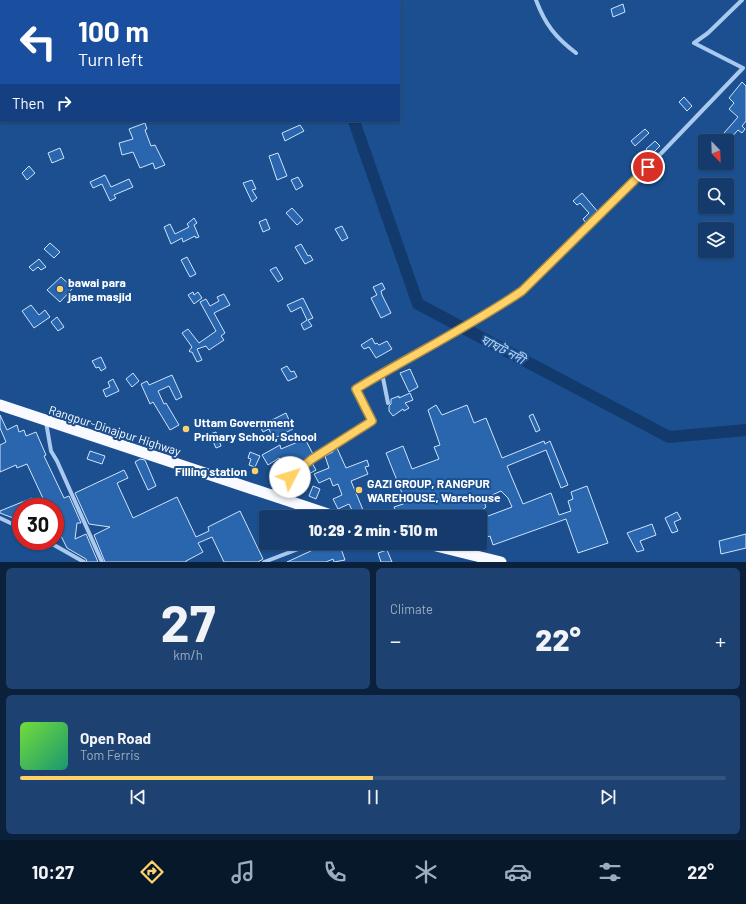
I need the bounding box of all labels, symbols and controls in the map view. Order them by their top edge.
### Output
text: 100 m [78,14,149,48]
icon: left [12,16,64,68]
text: Turn left [78,48,144,70]
icon: right [53,92,75,114]
text: Then [12,94,45,112]
north arrow [698,134,734,170]
map controls [698,134,734,258]
pin [631,150,665,184]
icon: arrive [637,156,659,178]
button: search [698,178,734,214]
button: layers [698,222,734,258]
place label: bawai para jame masjid [67,275,132,303]
marker: bawai para jame masjid [55,284,65,294]
water label: ঘাঘট নদী [478,331,530,368]
street label: Rangpur-Dinajpur Highway [47,402,183,458]
place label: Uttam Government Primary School, School [194,415,317,443]
marker: Uttam Government Primary School, School [181,424,191,434]
position arrow [269,456,311,498]
place label: Filling station [175,464,247,478]
marker: Filling station [250,466,260,476]
place label: GAZI GROUP, RANGPUR WAREHOUSE, Warehouse [367,476,501,504]
marker: GAZI GROUP, RANGPUR WAREHOUSE, Warehouse [354,485,364,495]
speed limit sign: 30 [12,498,64,550]
text: 10:29 · 2 min · 510 m [308,521,438,539]
text: 27 [161,590,215,652]
text: Climate [390,601,433,617]
text: 22° [535,621,581,657]
text: − [390,627,401,653]
text: + [715,627,726,653]
text: km/h [173,647,203,663]
text: Open Road [80,729,151,747]
text: Tom Ferris [80,747,140,763]
icon: previous [127,786,149,808]
icon: pause [362,786,384,808]
icon: next [597,786,619,808]
icon: directions [138,858,166,886]
icon: music [229,858,257,886]
icon: phone [321,858,349,886]
icon: climate [412,858,440,886]
icon: car [504,858,532,886]
icon: filters [596,858,624,886]
text: 10:27 [32,861,74,883]
text: 22° [687,861,714,883]

